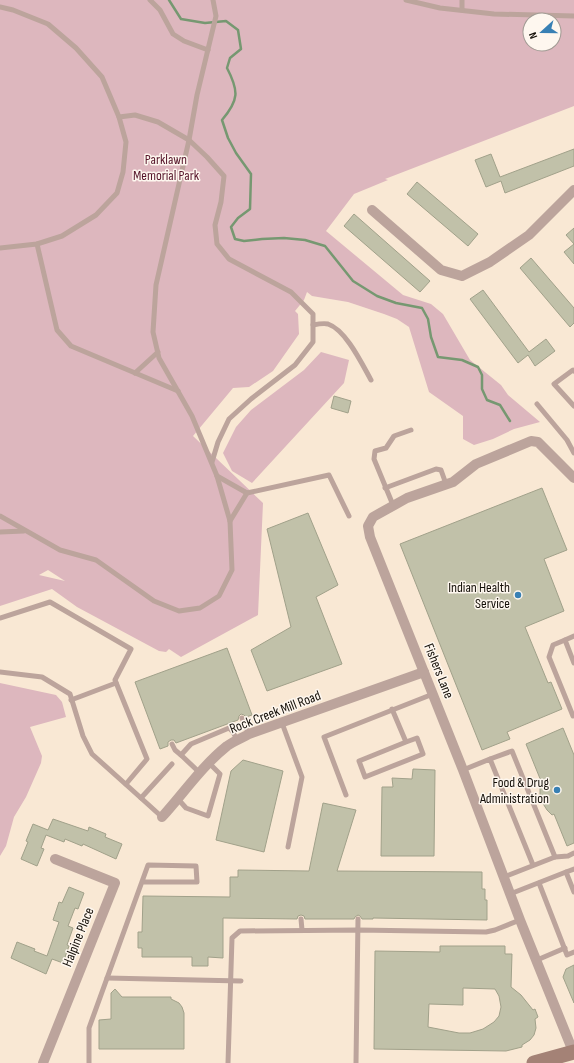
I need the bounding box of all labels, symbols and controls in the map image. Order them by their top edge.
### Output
north arrow [522,12,562,52]
text: N [526,30,540,40]
park label: Parklawn Memorial Park [133,151,200,184]
place label: Indian Health Service [448,579,510,612]
marker: Indian Health Service [513,590,523,600]
street label: Fishers Lane [420,641,458,701]
street label: Rock Creek Mill Road [227,687,323,737]
place label: Food & Drug Administration [479,774,549,807]
marker: Food & Drug Administration [552,785,562,795]
street label: Halpine Place [58,905,98,969]

